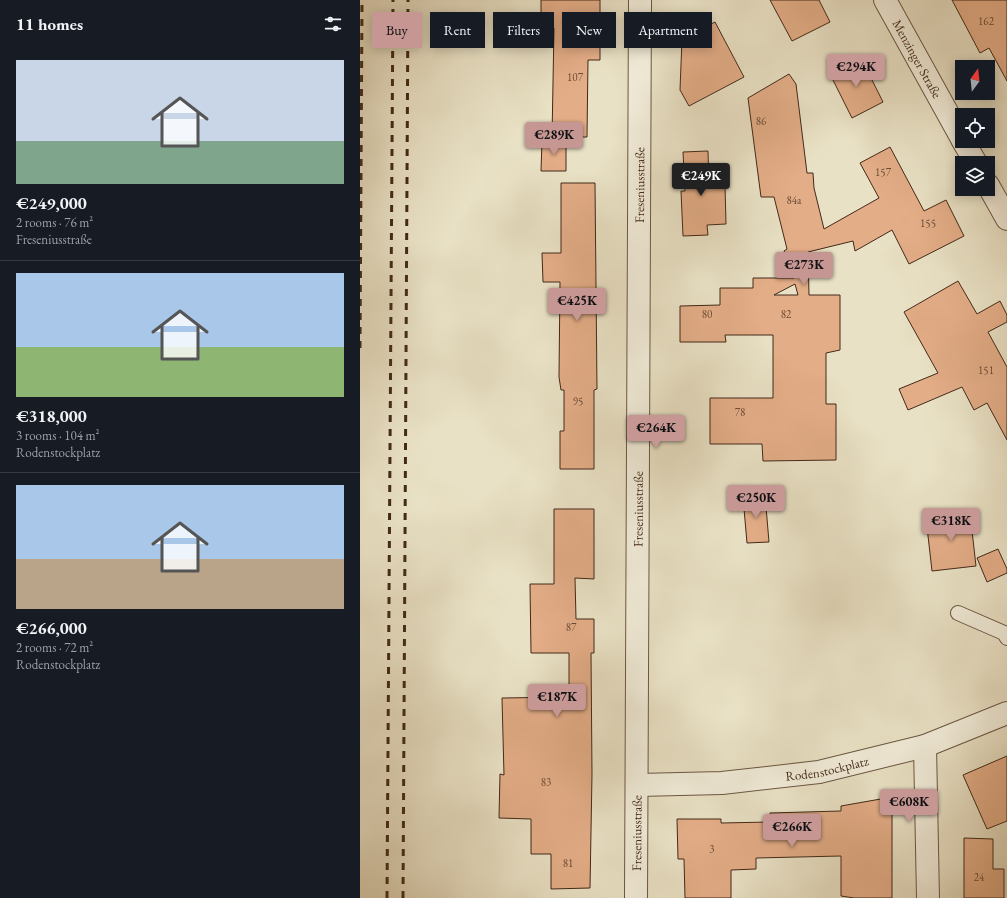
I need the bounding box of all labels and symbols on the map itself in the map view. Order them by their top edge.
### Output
house number: 162 [978,14,995,28]
street label: Menzinger Straße [888,17,946,101]
pin: €294K [828,54,884,88]
north arrow [955,60,995,100]
house number: 107 [567,70,584,84]
house number: 86 [756,114,767,128]
pin: €289K [526,122,582,156]
street label: Freseniusstraße [631,147,648,223]
pin: €249K [673,163,729,197]
house number: 157 [875,165,892,179]
house number: 84a [787,193,802,207]
house number: 155 [920,216,936,230]
pin: €273K [776,252,832,286]
pin: €425K [549,288,605,322]
house number: 80 [702,307,712,321]
house number: 82 [781,307,792,321]
house number: 151 [978,363,994,377]
house number: 95 [573,394,583,408]
house number: 78 [735,405,745,419]
pin: €264K [628,415,684,449]
street label: Freseniusstraße [630,471,647,547]
pin: €250K [728,485,784,519]
pin: €318K [923,508,979,542]
house number: 87 [566,620,577,634]
pin: €187K [529,684,585,718]
street label: Rodenstockplatz [785,752,870,785]
house number: 83 [541,775,551,789]
pin: €608K [881,789,937,823]
street label: Freseniusstraße [628,795,645,871]
pin: €266K [764,814,820,848]
house number: 3 [709,842,715,856]
house number: 81 [563,856,573,870]
house number: 24 [974,870,985,884]

